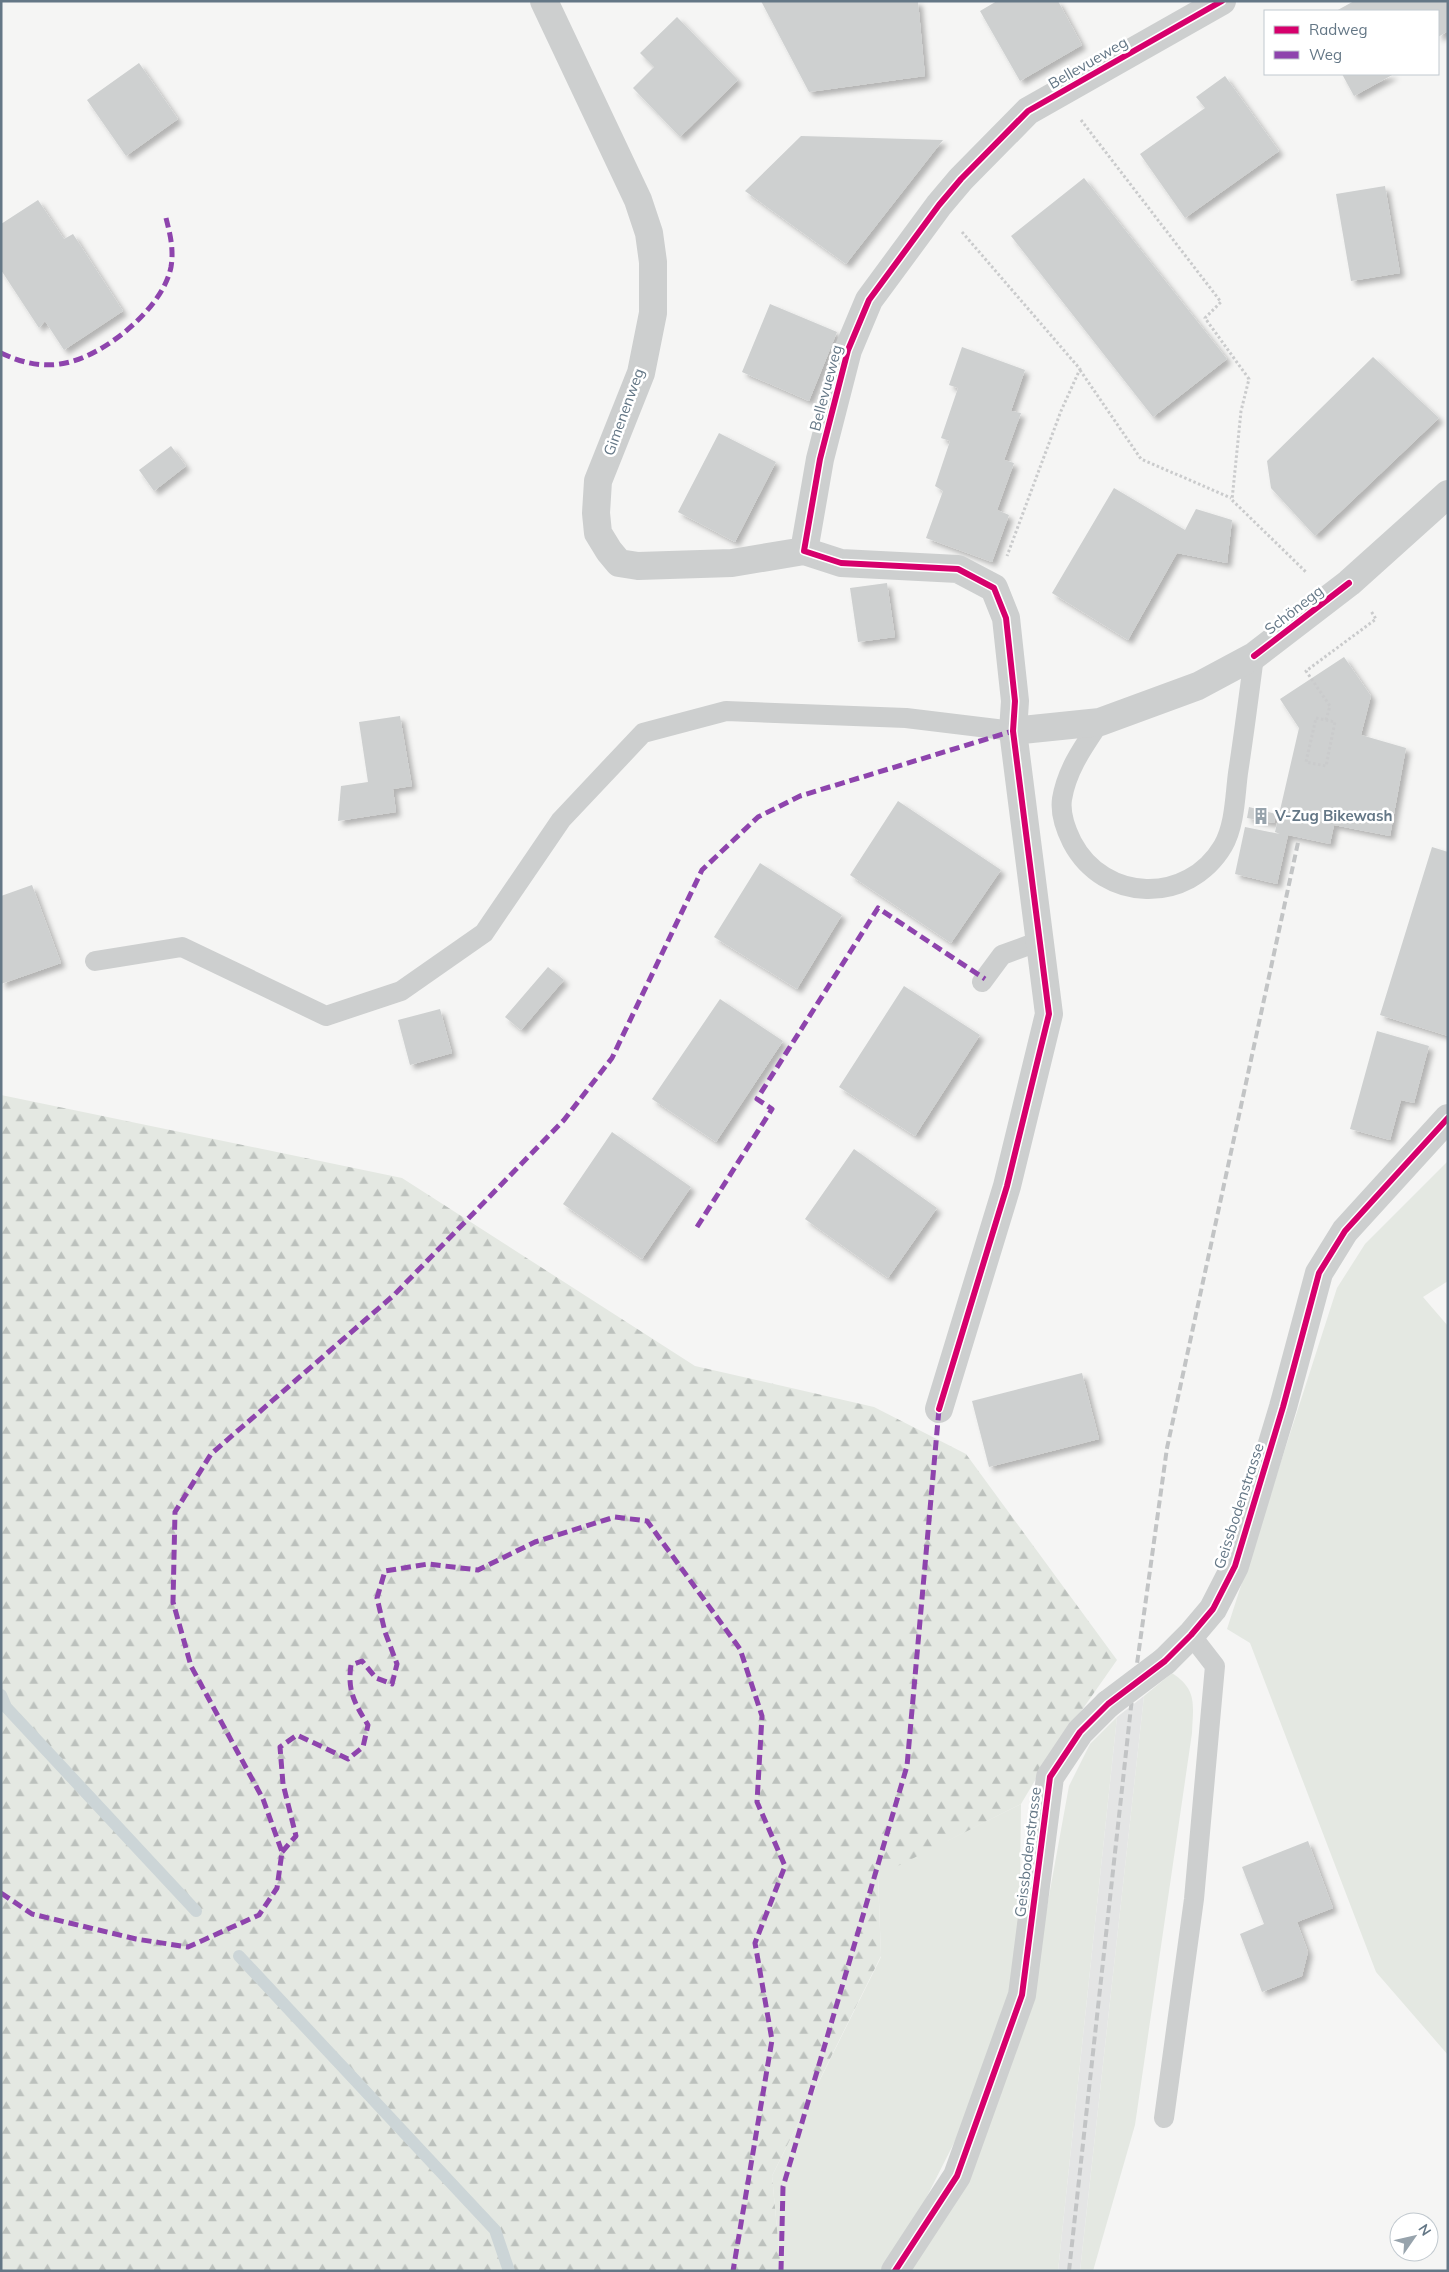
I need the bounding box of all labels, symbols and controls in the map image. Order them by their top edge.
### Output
legend [1264,10,1439,75]
text: Radweg [1309,20,1367,39]
street label: Bellevueweg [1045,32,1131,93]
text: Weg [1309,45,1342,64]
street label: Bellevueweg [805,343,846,433]
street label: Gimenenweg [599,366,648,458]
street label: Schönegg [1261,581,1327,638]
building icon: V-Zug Bikewash [1251,806,1271,826]
place label: V-Zug Bikewash [1274,806,1392,825]
street label: Geissbodenstrasse [1209,1441,1268,1571]
street label: Geissbodenstrasse [1010,1786,1045,1918]
north arrow [1389,2212,1439,2262]
text: N [1414,2220,1435,2239]

